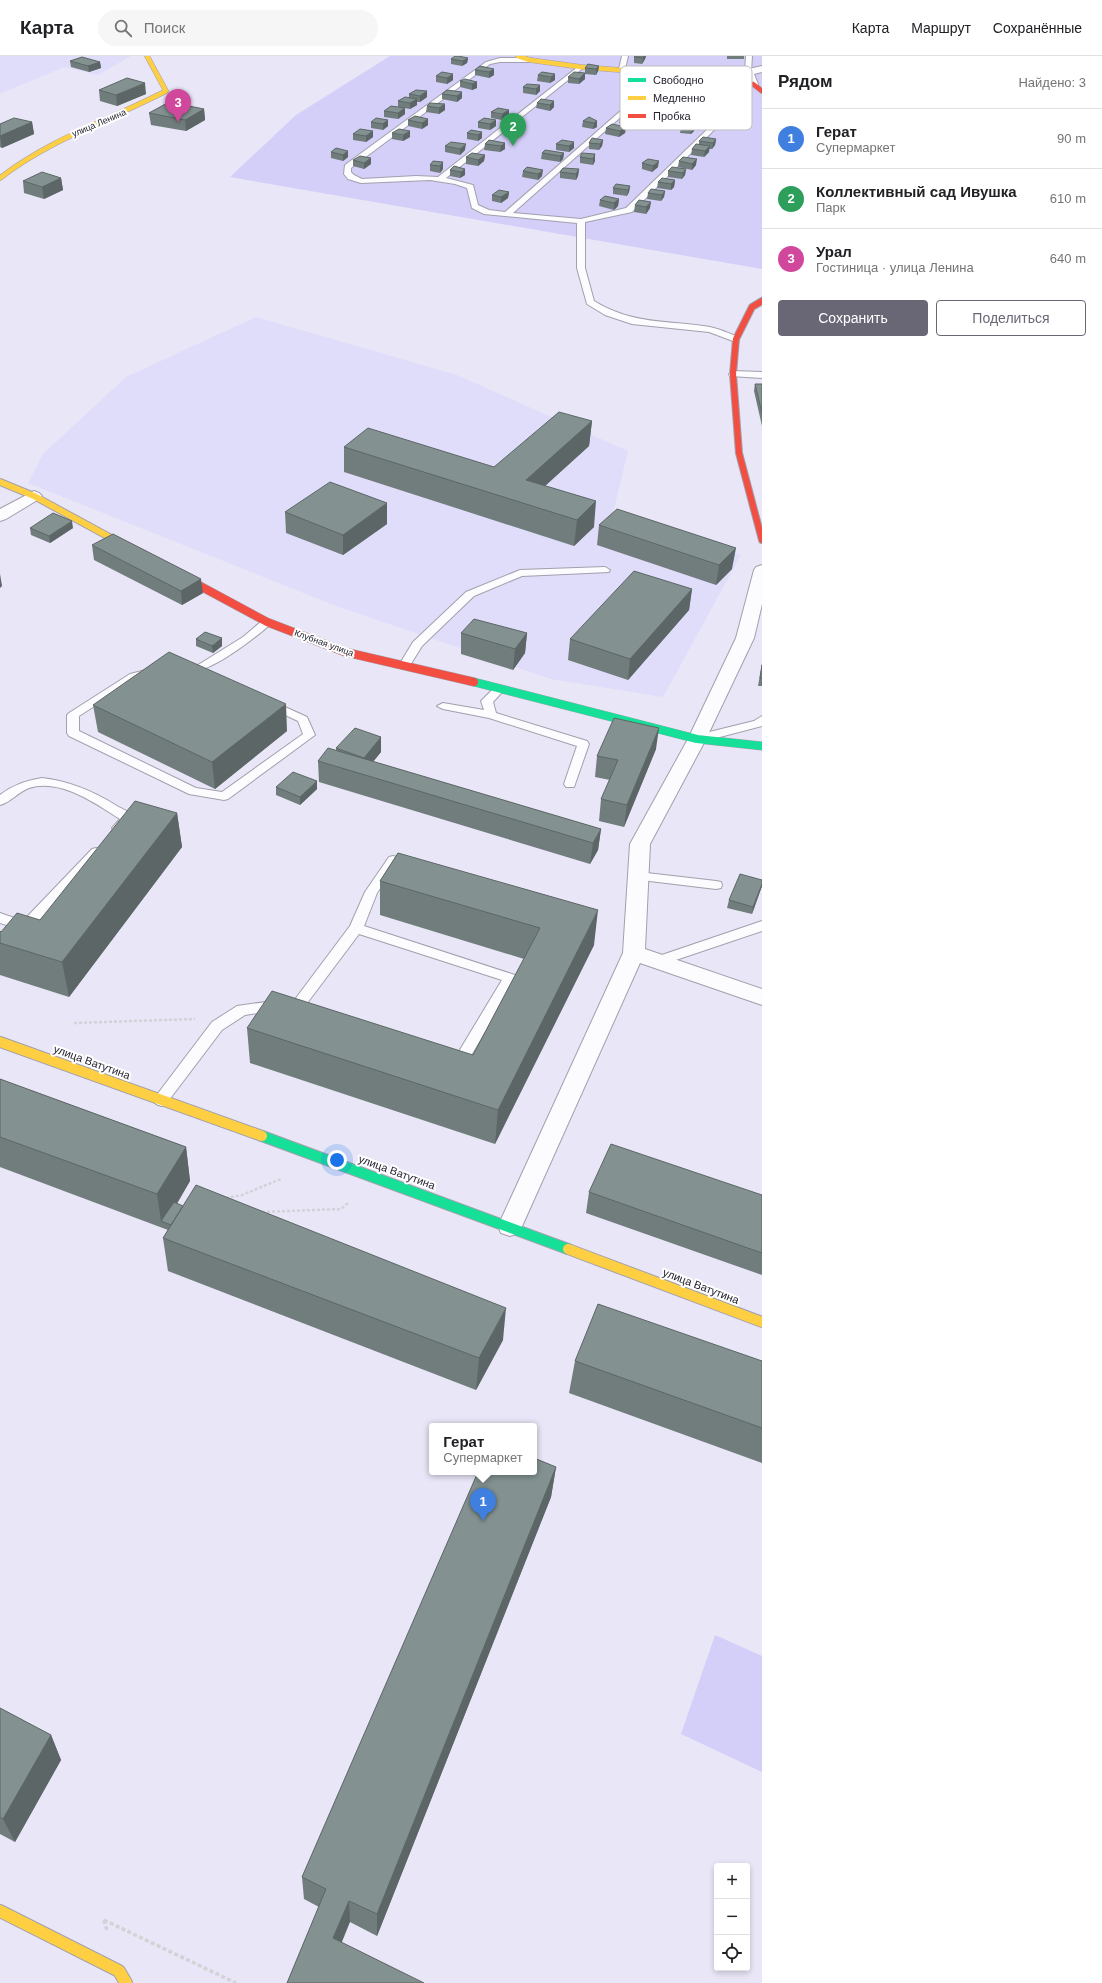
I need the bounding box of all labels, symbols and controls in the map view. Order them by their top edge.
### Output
search box [98,10,378,46]
text: Карта [20,17,74,38]
icon: search [112,17,134,39]
text: Поиск [144,19,185,36]
text: Карта [852,20,889,36]
text: Маршрут [911,20,971,36]
text: Сохранённые [993,20,1082,36]
legend [620,66,752,130]
text: Рядом [778,72,833,91]
text: Свободно [653,74,704,86]
text: Найдено: 3 [1018,75,1086,90]
pin: 3 [165,89,191,122]
text: Медленно [653,92,705,104]
street label: улица Ленина [70,107,128,139]
text: Пробка [653,110,691,122]
pin: 2 [500,113,526,146]
text: Герат [816,123,857,140]
text: 1 [787,131,795,146]
text: 90 m [1057,131,1086,146]
text: Супермаркет [816,140,895,155]
text: Коллективный сад Ивушка [816,183,1017,200]
text: 2 [787,191,795,206]
text: 610 m [1050,191,1086,206]
text: Парк [816,200,846,215]
text: Урал [816,243,852,260]
text: 3 [787,251,795,266]
text: 640 m [1050,251,1086,266]
text: Гостиница · улица Ленина [816,260,974,275]
button: Сохранить [778,300,928,336]
button: Поделиться [936,300,1086,336]
street label: Клубная улица [293,628,355,658]
street label: улица Ватутина [52,1043,133,1082]
your location [327,1150,347,1170]
street label: улица Ватутина [357,1153,438,1192]
street label: улица Ватутина [661,1266,742,1306]
popup [429,1423,537,1475]
text: Герат [443,1433,484,1450]
text: Супермаркет [443,1450,523,1465]
pin: 1 [470,1488,496,1521]
map controls [714,1863,750,1971]
button: + [714,1863,750,1899]
button: − [714,1899,750,1935]
button: locate [714,1935,750,1971]

